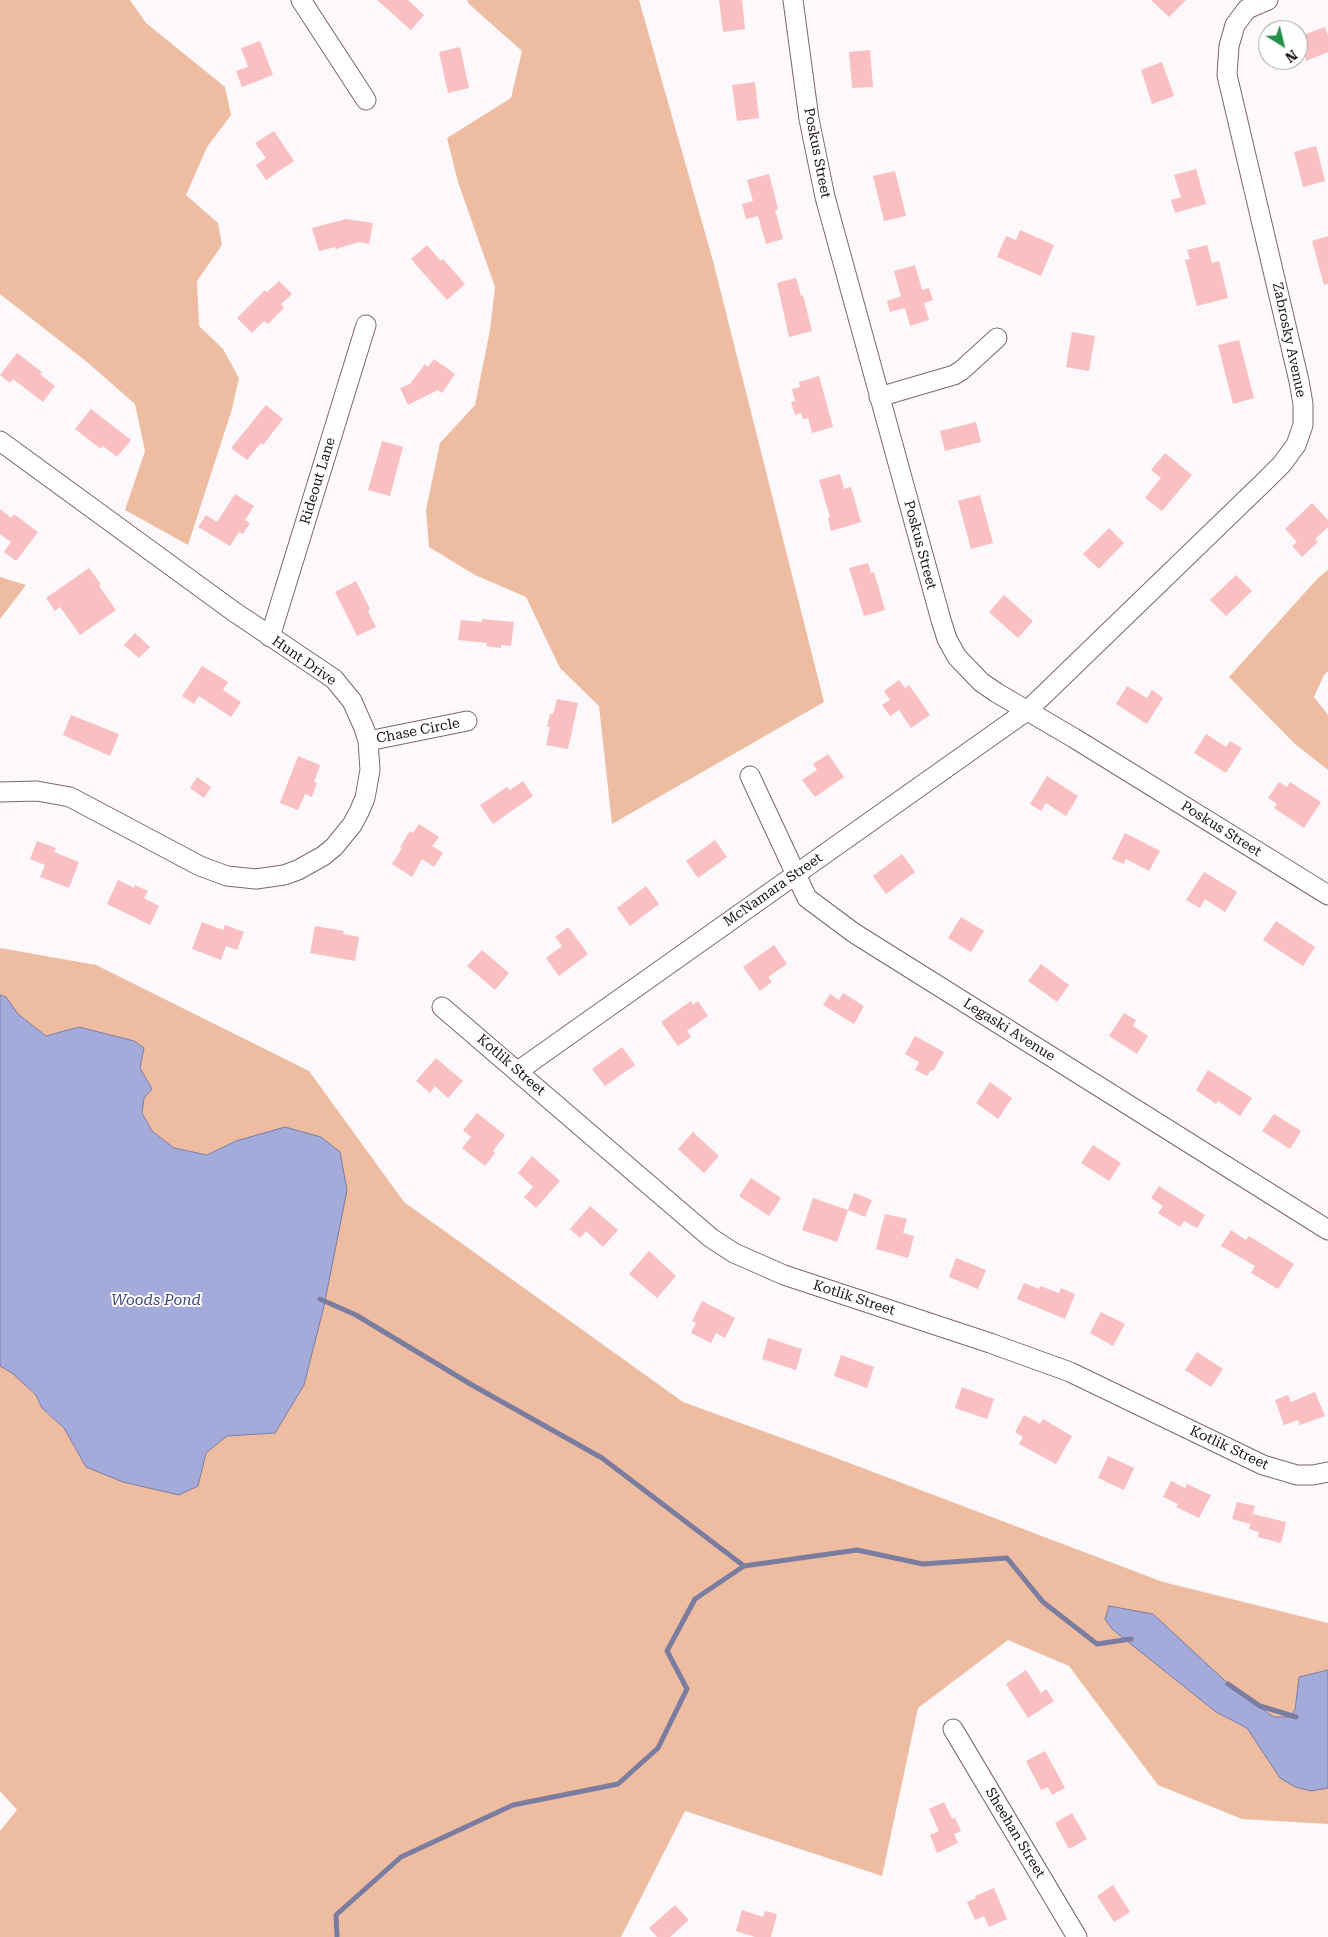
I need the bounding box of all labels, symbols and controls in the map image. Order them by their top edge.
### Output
north arrow [1258,20,1308,70]
text: N [1282,47,1300,66]
street label: Poskus Street [800,106,834,200]
street label: Zabrosky Avenue [1269,281,1309,399]
street label: Rideout Lane [297,435,339,527]
street label: Poskus Street [900,499,940,591]
street label: Hunt Drive [269,633,339,689]
street label: Chase Circle [375,715,461,747]
street label: Poskus Street [1178,798,1264,860]
street label: McNamara Street [720,850,826,930]
street label: Legaski Avenue [960,995,1058,1065]
street label: Kotlik Street [473,1031,549,1099]
street label: Kotlik Street [811,1277,897,1319]
water label: Woods Pond [111,1292,201,1310]
street label: Kotlik Street [1187,1422,1271,1474]
street label: Sheehan Street [981,1785,1049,1881]

